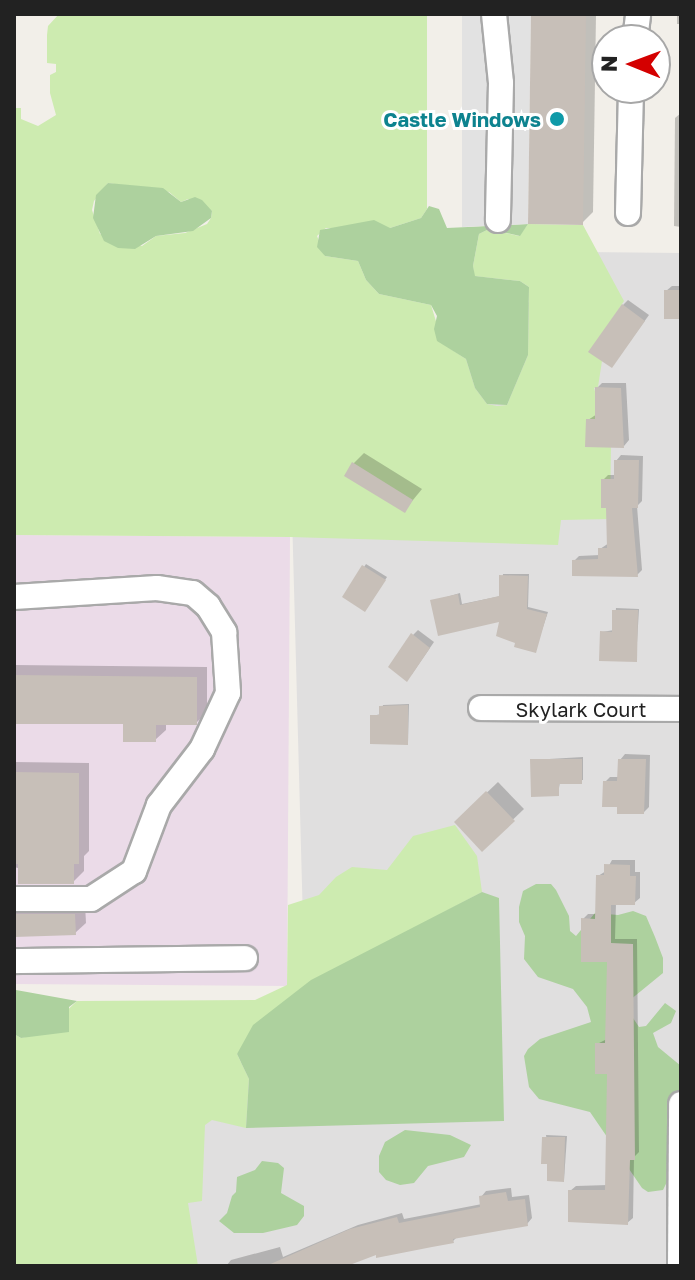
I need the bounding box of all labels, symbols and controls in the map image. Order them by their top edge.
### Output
north arrow [591,24,671,104]
text: N [595,55,622,72]
place label: Castle Windows [383,107,541,131]
marker: Castle Windows [548,110,566,128]
street label: Skylark Court [515,697,647,721]

